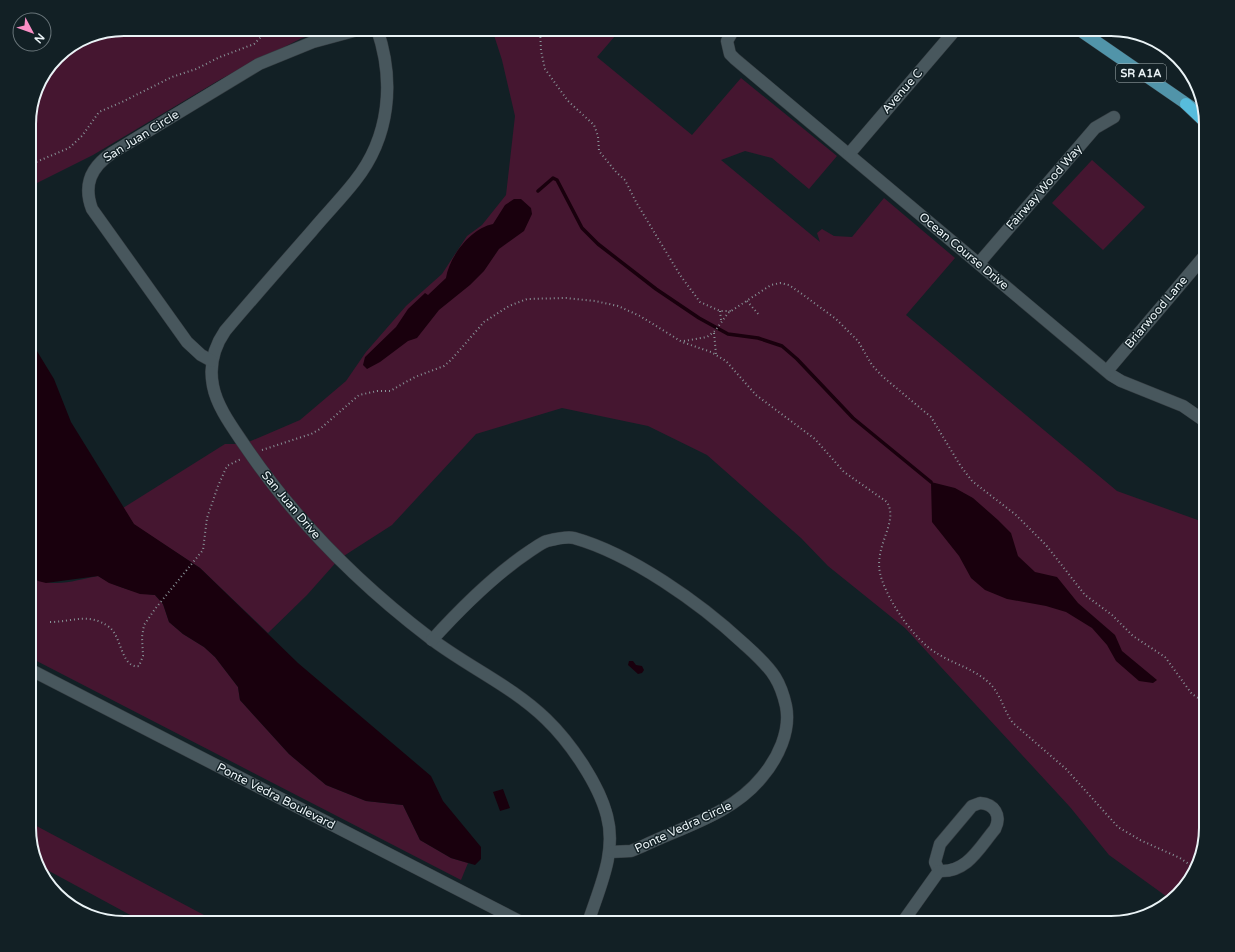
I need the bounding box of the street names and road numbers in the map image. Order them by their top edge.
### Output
road number: SR A1A [1116,64,1166,82]
street label: Avenue C [879,66,925,116]
street label: San Juan Circle [101,107,182,165]
street label: Fairway Wood Way [1003,141,1085,232]
street label: Ocean Course Drive [916,210,1012,293]
street label: Briarwood Lane [1122,273,1190,351]
street label: San Juan Drive [259,468,324,542]
street label: Ponte Vedra Boulevard [215,760,337,832]
street label: Ponte Vedra Circle [632,798,734,856]

